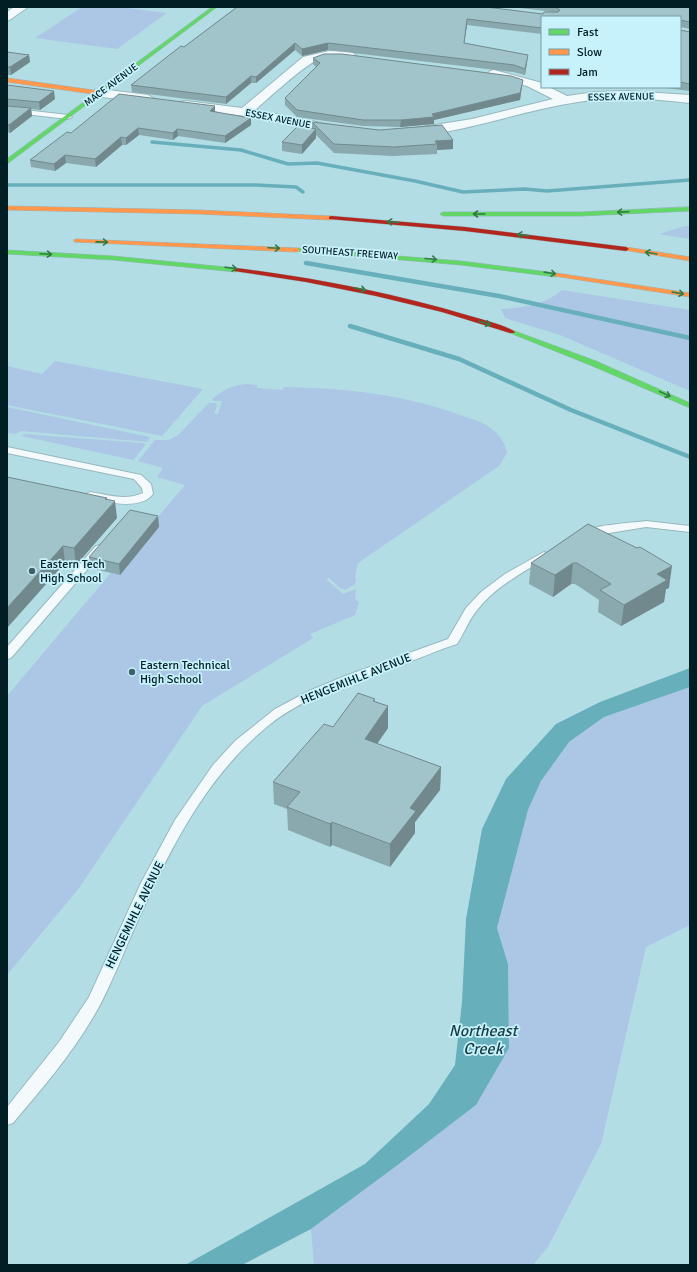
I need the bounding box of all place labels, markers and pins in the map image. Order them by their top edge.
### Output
place label: Eastern Tech High School [40,557,105,586]
marker: Eastern Tech High School [27,566,37,576]
place label: Eastern Technical High School [140,658,230,687]
marker: Eastern Technical High School [127,667,137,677]

